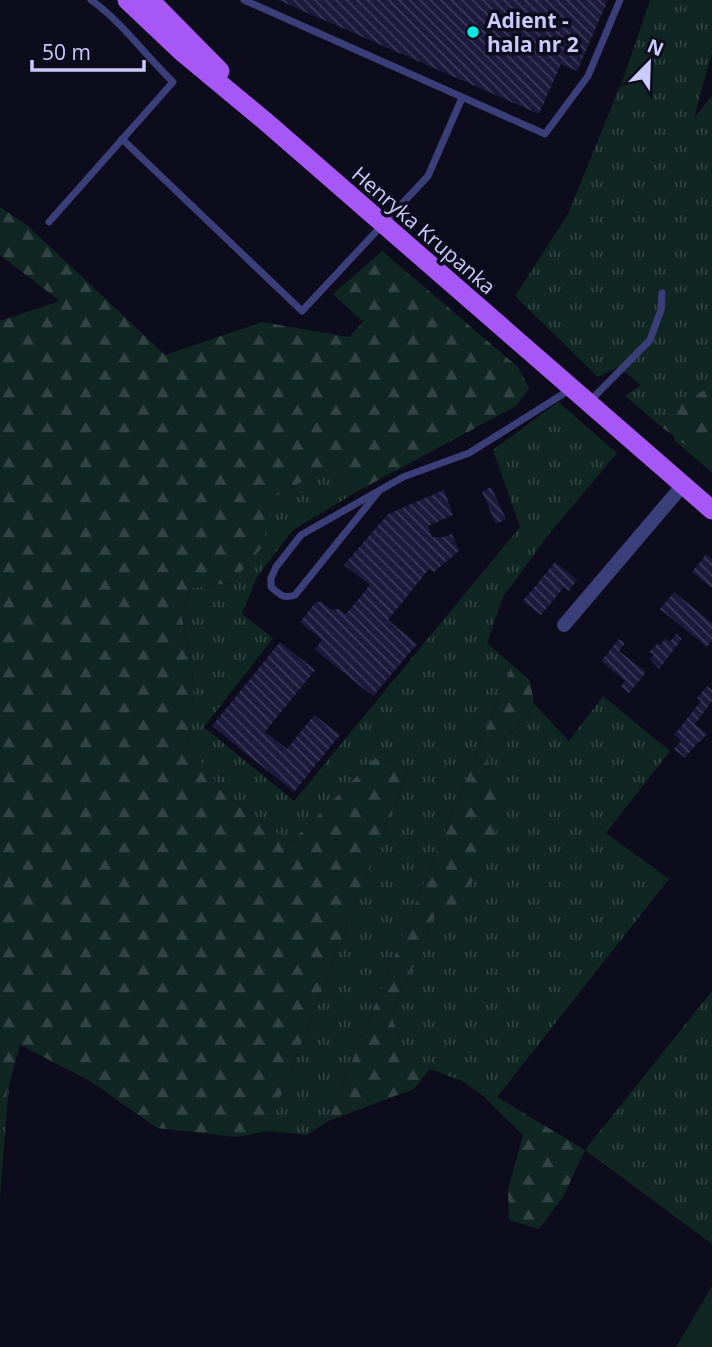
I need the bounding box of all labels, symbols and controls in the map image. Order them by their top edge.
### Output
place label: Adient - hala nr 2 [487,6,579,58]
marker: Adient - hala nr 2 [465,24,481,40]
scale bar [32,28,144,72]
north arrow [614,28,684,98]
text: N [643,32,668,62]
text: 50 m [42,38,91,66]
street label: Henryka Krupanka [346,160,502,300]

